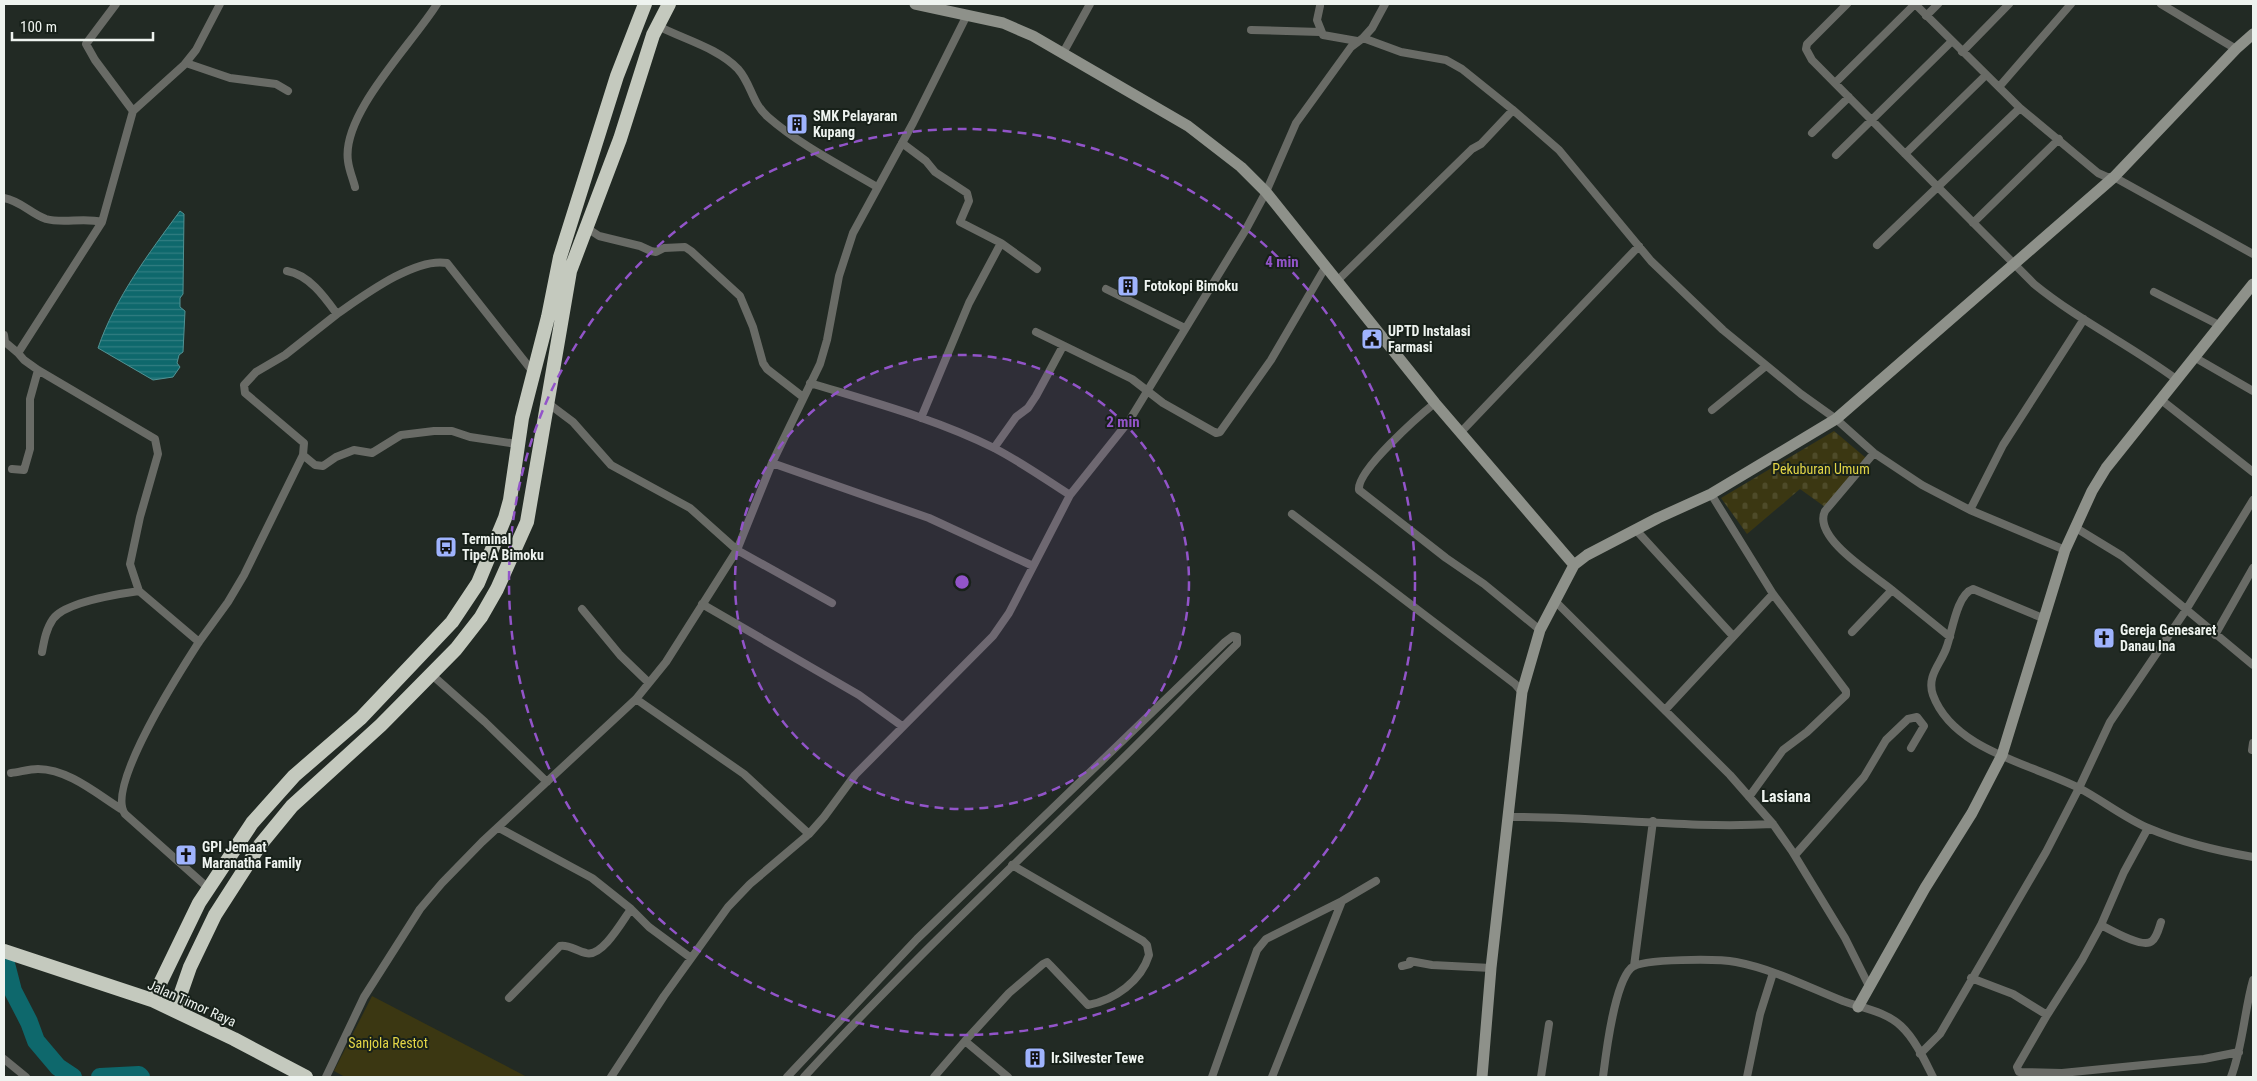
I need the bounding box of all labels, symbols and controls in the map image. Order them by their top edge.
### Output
scale bar [12,10,154,42]
text: 100 m [20,18,57,36]
place label: SMK Pelayaran Kupang [813,108,897,140]
building icon: SMK Pelayaran Kupang [785,112,809,136]
text: 4 min [1265,253,1299,271]
building icon: Fotokopi Bimoku [1116,274,1140,298]
place label: Fotokopi Bimoku [1144,278,1238,294]
place label: UPTD Instalasi Farmasi [1388,323,1471,355]
public building icon: UPTD Instalasi Farmasi [1360,327,1384,351]
text: 2 min [1106,413,1140,431]
park label: Pekuburan Umum [1772,461,1870,477]
place label: Terminal Tipe A Bimoku [462,531,544,563]
bus stop icon: Terminal Tipe A Bimoku [434,535,458,559]
centre of rings [953,573,971,591]
place label: Gereja Genesaret Danau Ina [2120,622,2216,654]
church icon: Gereja Genesaret Danau Ina [2092,626,2116,650]
district label: Lasiana [1761,787,1811,806]
place label: GPI Jemaat Maranatha Family [202,839,302,871]
church icon: GPI Jemaat Maranatha Family [174,843,198,867]
street label: Jalan Timor Raya [145,976,239,1030]
park label: Sanjola Restot [348,1035,428,1051]
building icon: Ir.Silvester Tewe [1023,1046,1047,1070]
place label: Ir.Silvester Tewe [1051,1050,1144,1066]

